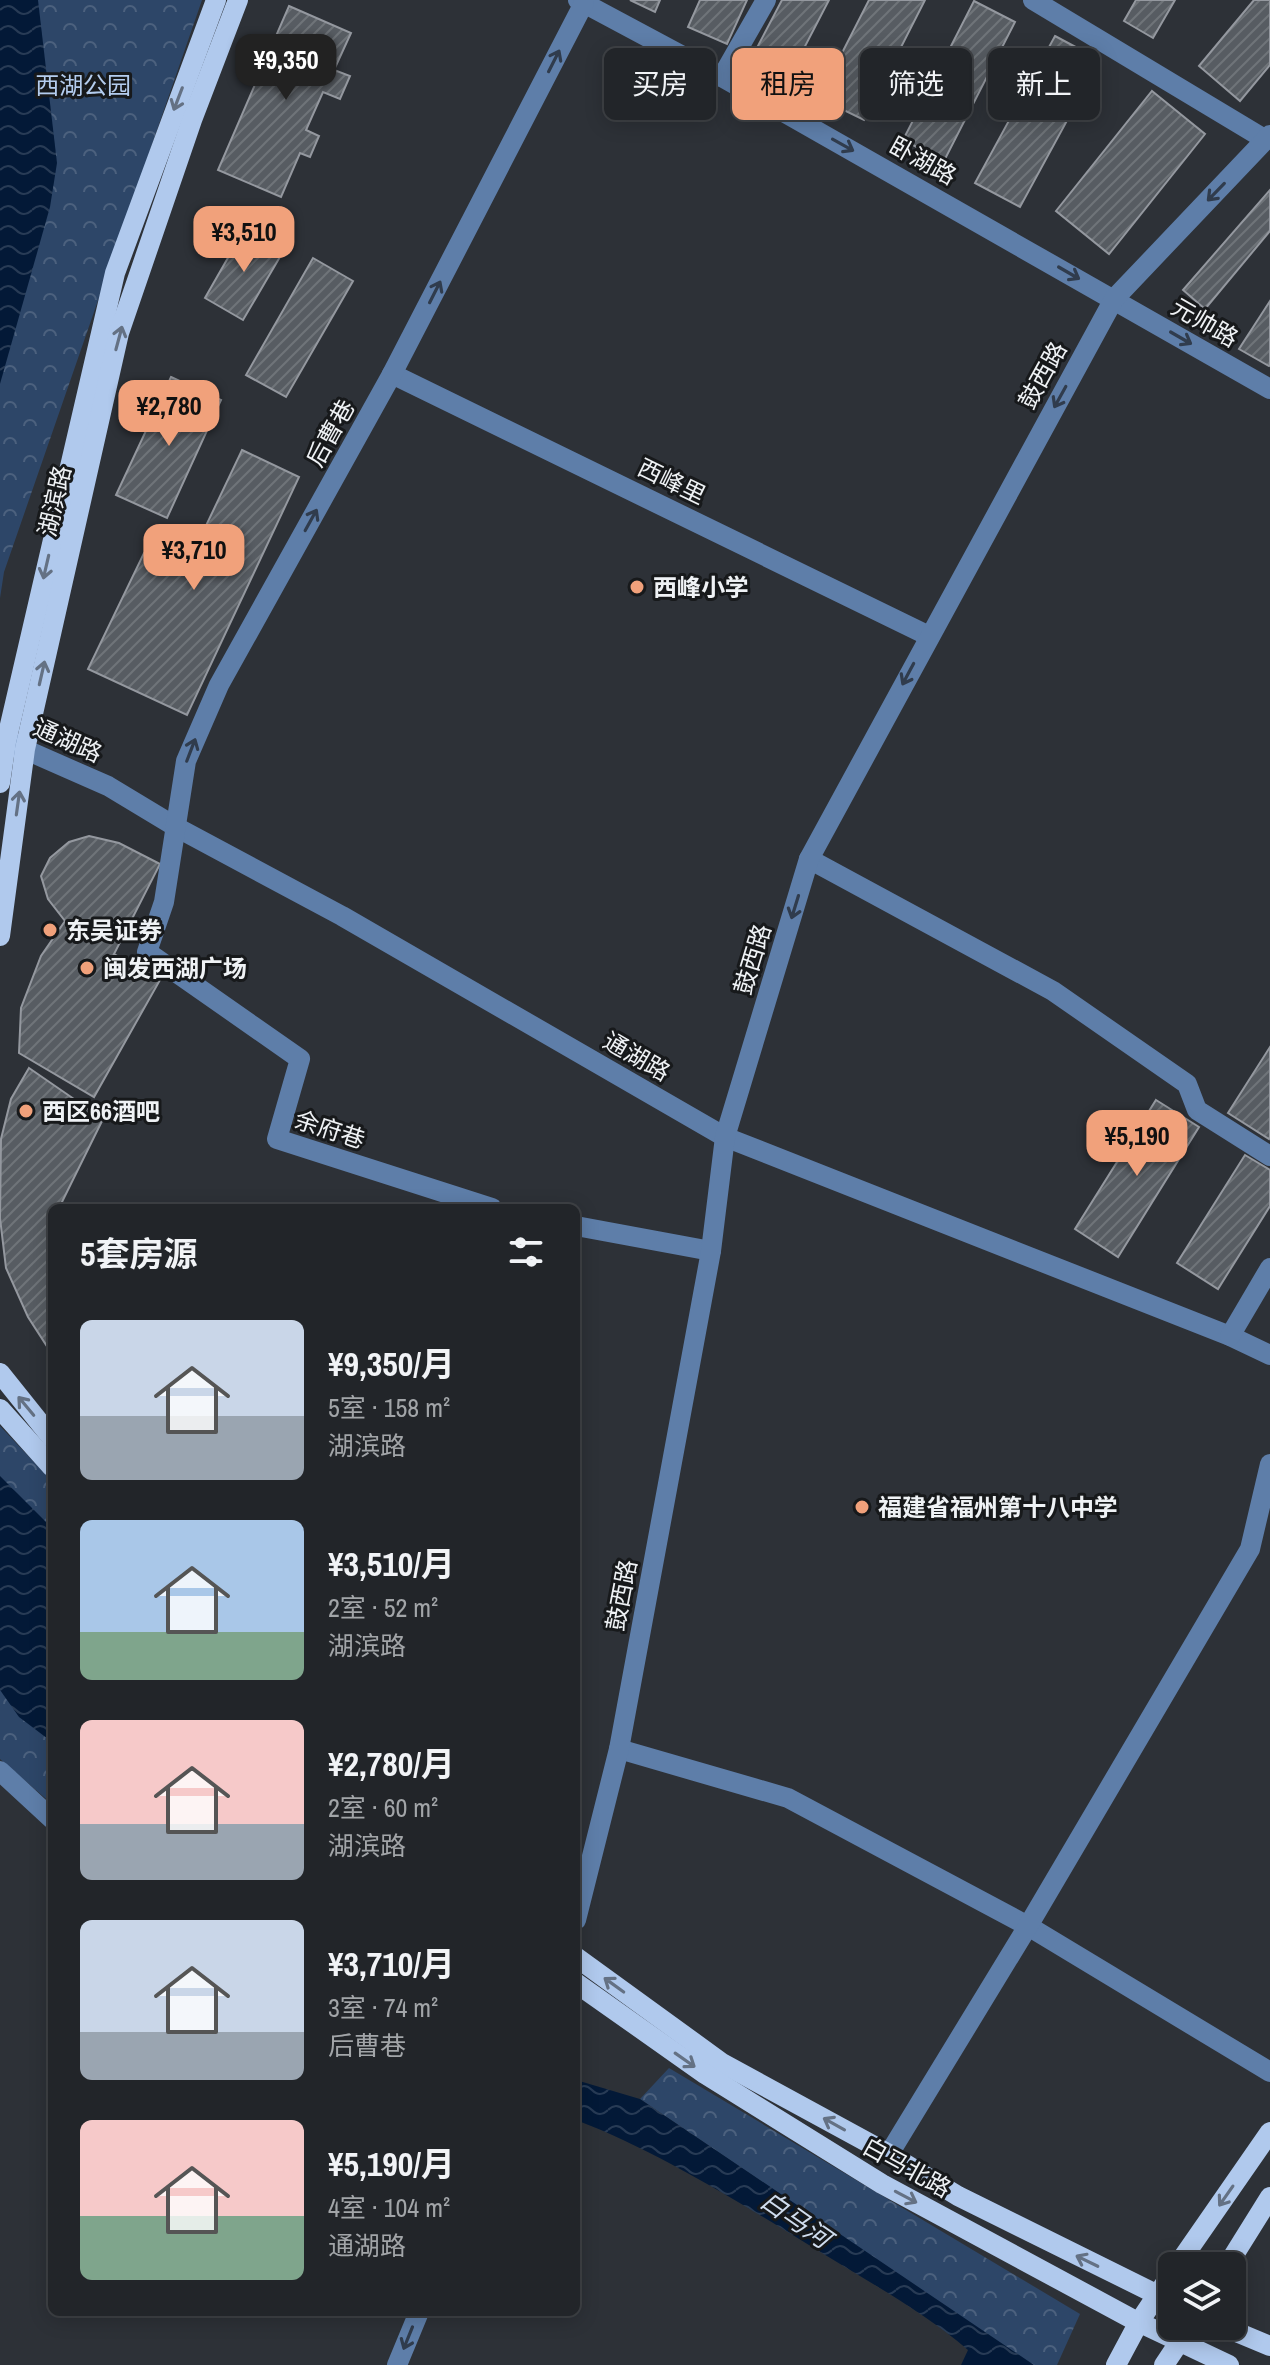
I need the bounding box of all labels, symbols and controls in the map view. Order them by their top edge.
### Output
pin: ¥9,350 [221,34,351,102]
text: ¥9,350 [253,42,319,77]
chip: 买房 [604,48,716,120]
chip: 租房 [732,48,844,120]
chip: 筛选 [860,48,972,120]
chip: 新上 [988,48,1100,120]
one-way arrow [547,49,563,73]
park label: 西湖公园 [35,69,131,101]
one-way arrow [170,86,184,111]
street label: 卧湖路 [884,129,962,191]
one-way arrow [831,137,854,153]
one-way arrow [1207,182,1226,202]
pin: ¥3,510 [179,206,309,274]
text: ¥3,510 [211,214,277,249]
one-way arrow [1057,265,1080,281]
one-way arrow [427,280,443,304]
street label: 元帅路 [1166,290,1244,354]
one-way arrow [112,326,127,352]
one-way arrow [1169,330,1192,346]
street label: 鼓西路 [1011,336,1073,414]
pin: ¥2,780 [104,380,234,448]
one-way arrow [1052,384,1067,408]
text: ¥2,780 [136,388,202,423]
street label: 后曹巷 [299,394,361,472]
street label: 西峰里 [633,451,711,511]
street label: 湖滨路 [30,462,78,540]
one-way arrow [303,509,319,532]
pin: ¥3,710 [129,524,259,592]
text: ¥3,710 [161,532,227,567]
one-way arrow [38,553,53,579]
place label: 西峰小学 [653,571,749,603]
marker: 西峰小学 [628,578,646,596]
one-way arrow [35,661,50,687]
one-way arrow [900,662,916,685]
street label: 通湖路 [29,711,107,769]
one-way arrow [185,738,199,763]
one-way arrow [10,790,25,817]
one-way arrow [787,894,801,919]
place label: 东吴证券 [66,914,162,946]
street label: 鼓西路 [726,920,778,998]
marker: 东吴证券 [41,921,59,939]
place label: 闽发西湖广场 [103,952,247,984]
marker: 闽发西湖广场 [78,959,96,977]
street label: 通湖路 [598,1024,676,1088]
place label: 西区66酒吧 [42,1095,160,1127]
marker: 西区66酒吧 [17,1102,35,1120]
street label: 余府巷 [291,1103,369,1155]
pin: ¥5,190 [1072,1110,1202,1178]
text: ¥5,190 [1104,1118,1170,1153]
icon: filters [504,1230,548,1274]
text: 5套房源 [80,1231,198,1277]
text: ¥9,350/月 [328,1341,455,1387]
icon: home [144,1352,240,1448]
text: 5室 · 158 m² [328,1390,450,1425]
one-way arrow [17,1396,35,1417]
text: 湖滨路 [328,1428,406,1463]
place label: 福建省福州第十八中学 [878,1491,1118,1523]
marker: 福建省福州第十八中学 [853,1498,871,1516]
text: ¥3,510/月 [328,1541,455,1587]
icon: home [144,1552,240,1648]
street label: 鼓西路 [598,1557,644,1633]
text: 2室 · 52 m² [328,1590,438,1625]
text: 湖滨路 [328,1628,406,1663]
text: ¥2,780/月 [328,1741,455,1787]
icon: home [144,1752,240,1848]
text: 2室 · 60 m² [328,1790,438,1825]
text: 湖滨路 [328,1828,406,1863]
text: ¥3,710/月 [328,1941,455,1987]
icon: home [144,1952,240,2048]
one-way arrow [604,1977,626,1993]
text: 3室 · 74 m² [328,1990,438,2025]
text: 后曹巷 [328,2028,406,2063]
one-way arrow [674,2052,696,2068]
one-way arrow [822,2115,846,2131]
street label: 白马北路 [857,2130,957,2204]
text: ¥5,190/月 [328,2141,455,2187]
icon: home [144,2152,240,2248]
water label: 白马河 [754,2182,842,2259]
one-way arrow [1217,2184,1234,2206]
text: 4室 · 104 m² [328,2190,450,2225]
one-way arrow [894,2190,918,2206]
text: 通湖路 [328,2228,406,2263]
map controls [1158,2252,1246,2340]
button: layers [1158,2252,1246,2340]
one-way arrow [1075,2253,1099,2268]
one-way arrow [400,2326,415,2350]

